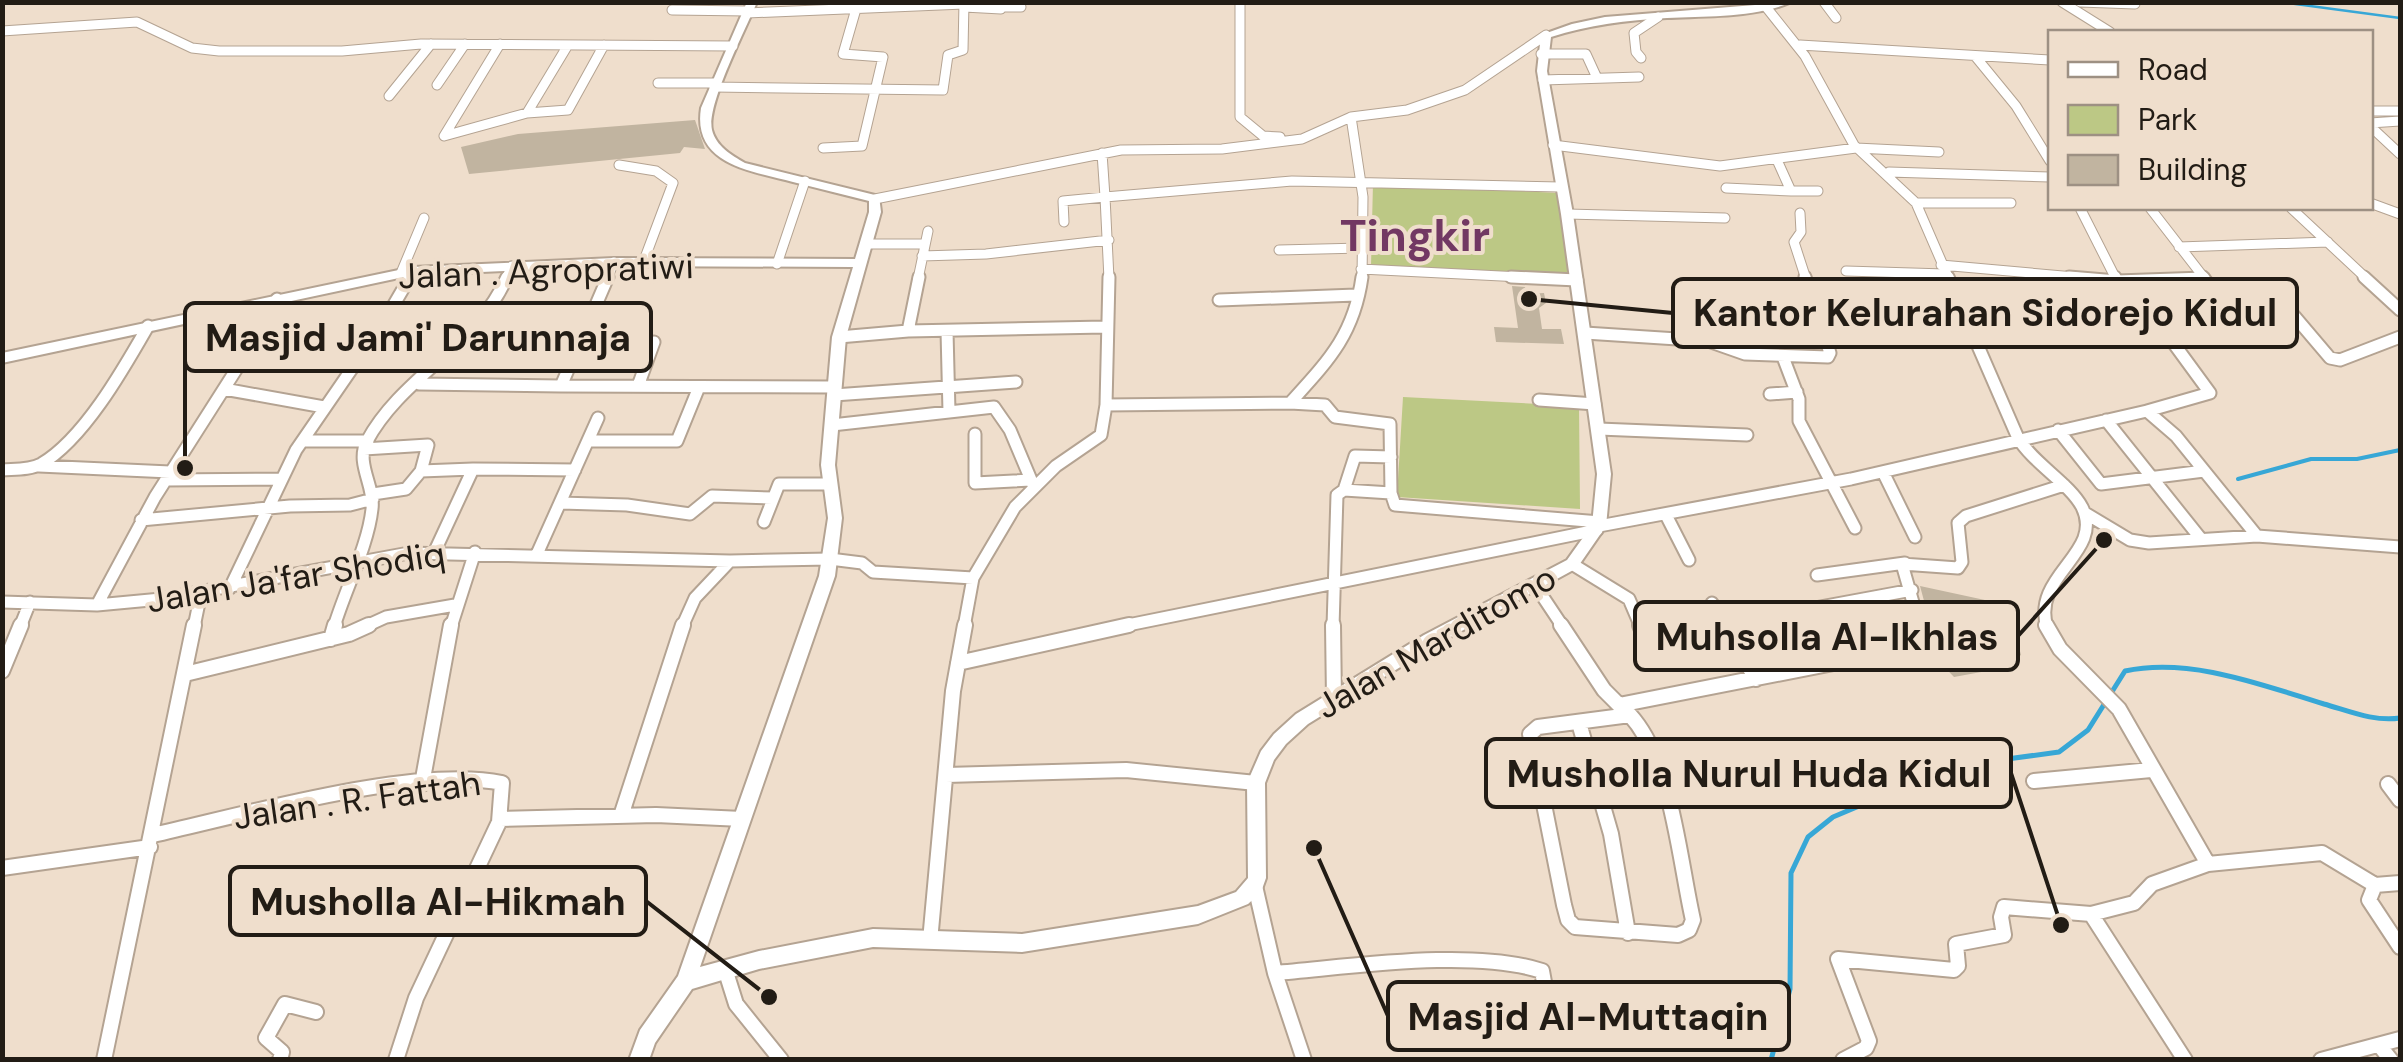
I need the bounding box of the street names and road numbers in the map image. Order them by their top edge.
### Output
street label: Jalan . Agropratiwi [398,243,694,299]
street label: Jalan Ja'far Shodiq [144,531,448,623]
street label: Jalan Marditomo [1308,555,1564,729]
street label: Jalan . R. Fattah [231,760,483,840]

